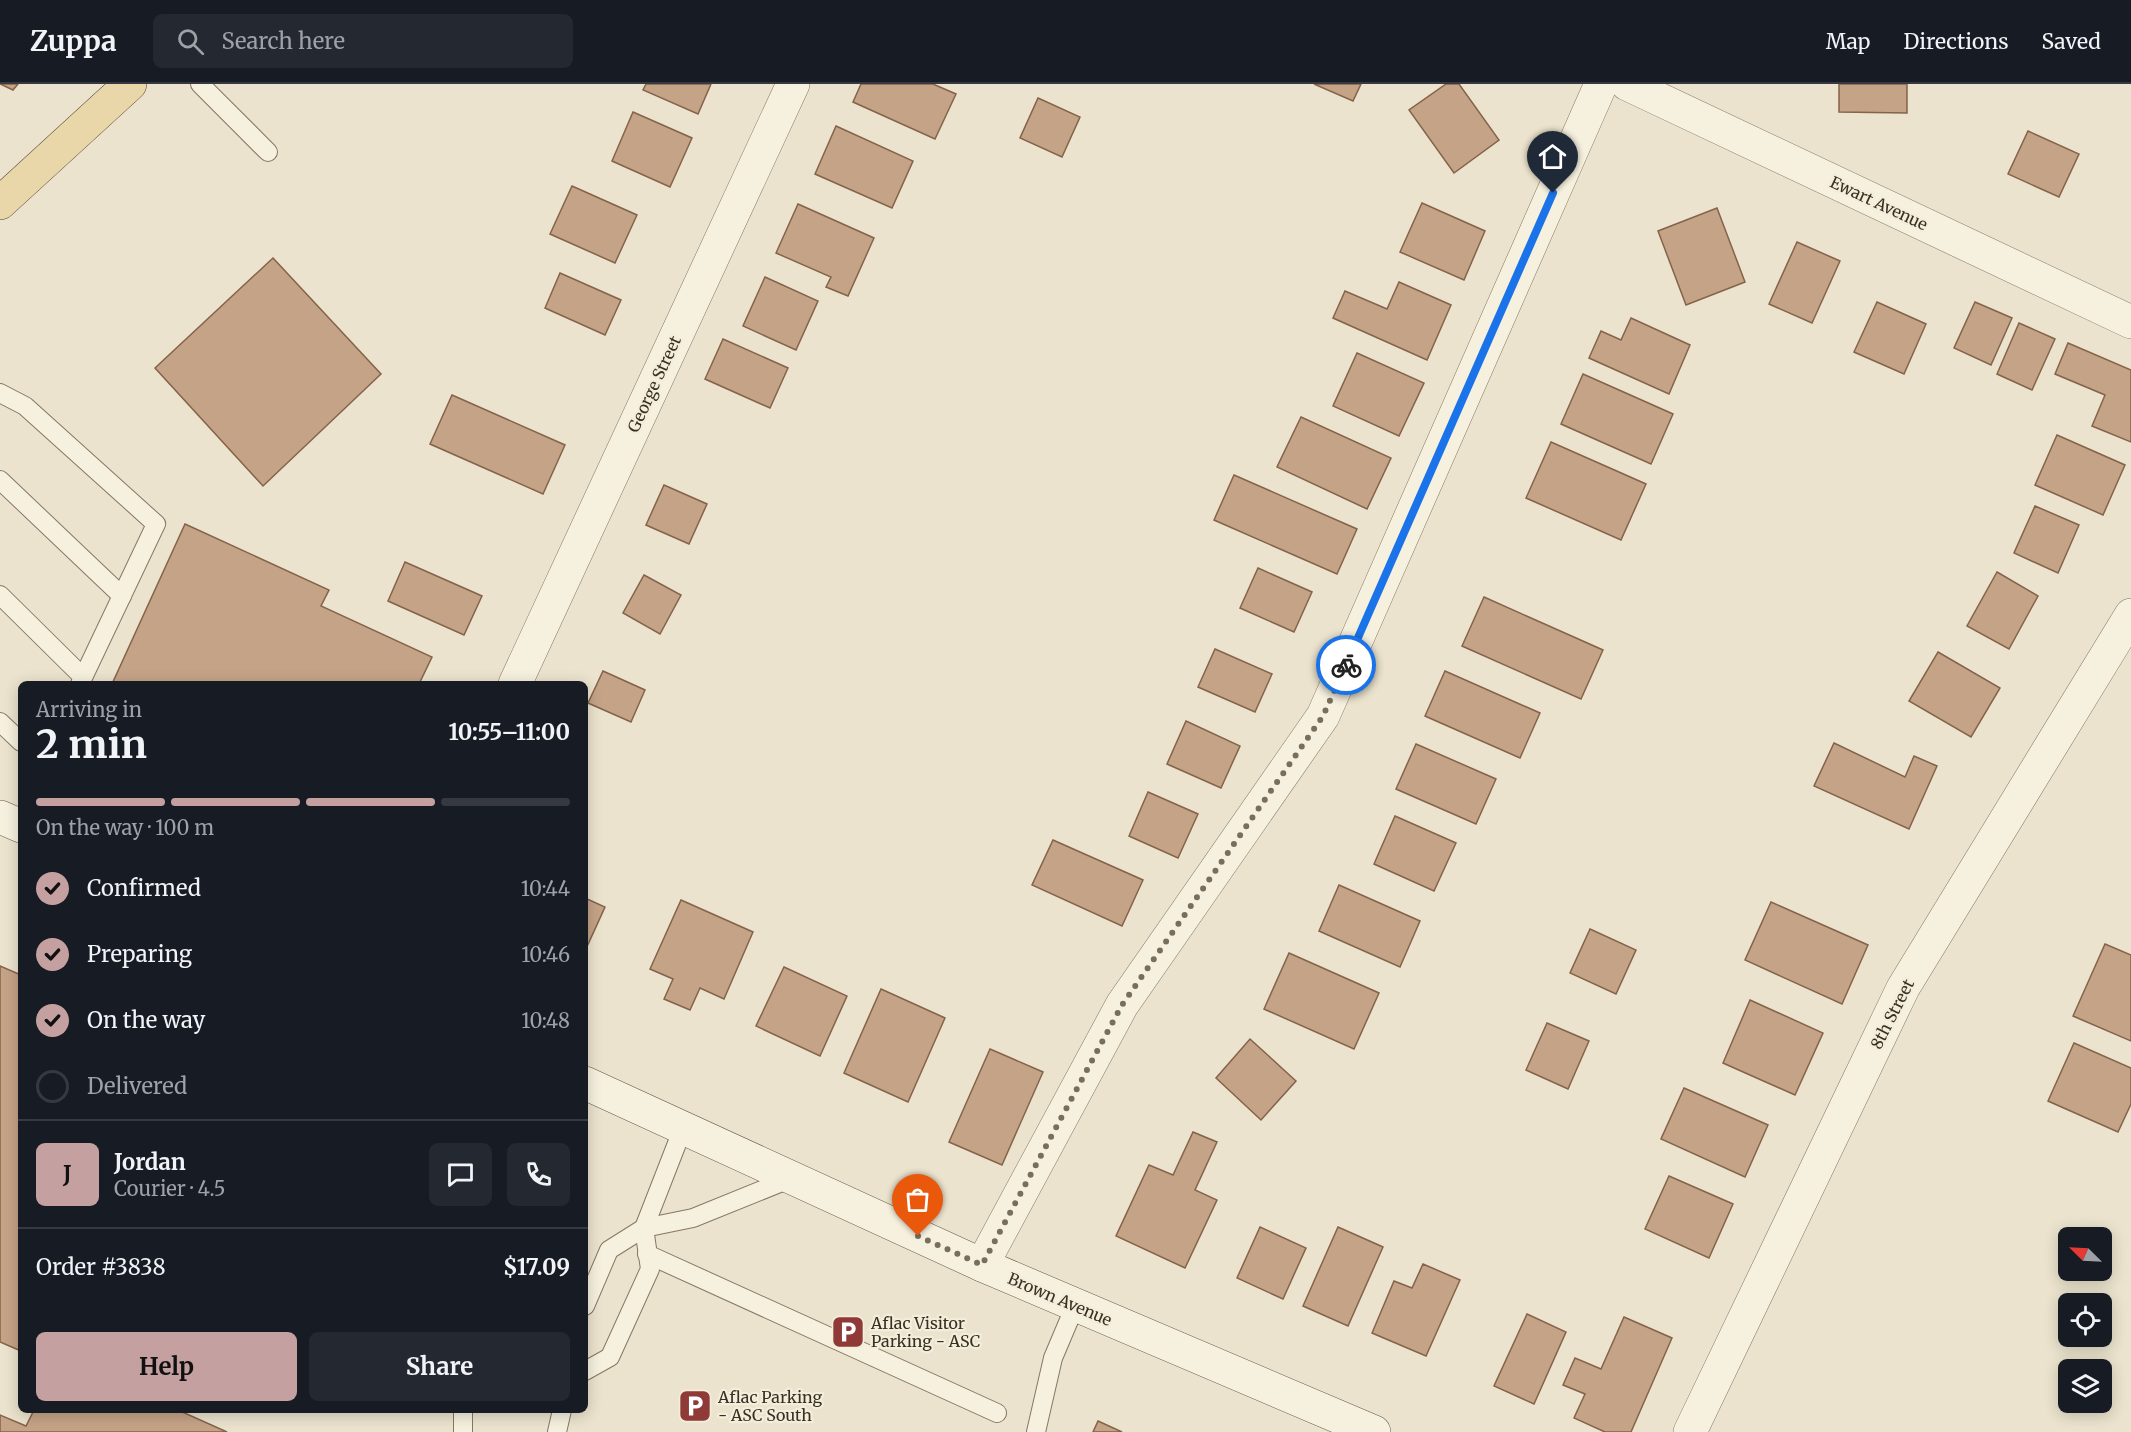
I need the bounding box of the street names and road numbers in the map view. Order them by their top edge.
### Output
street label: Ewart Avenue [1827,172,1931,234]
street label: George Street [623,332,685,435]
street label: 8th Street [1866,975,1918,1052]
street label: Brown Avenue [1005,1268,1115,1330]

